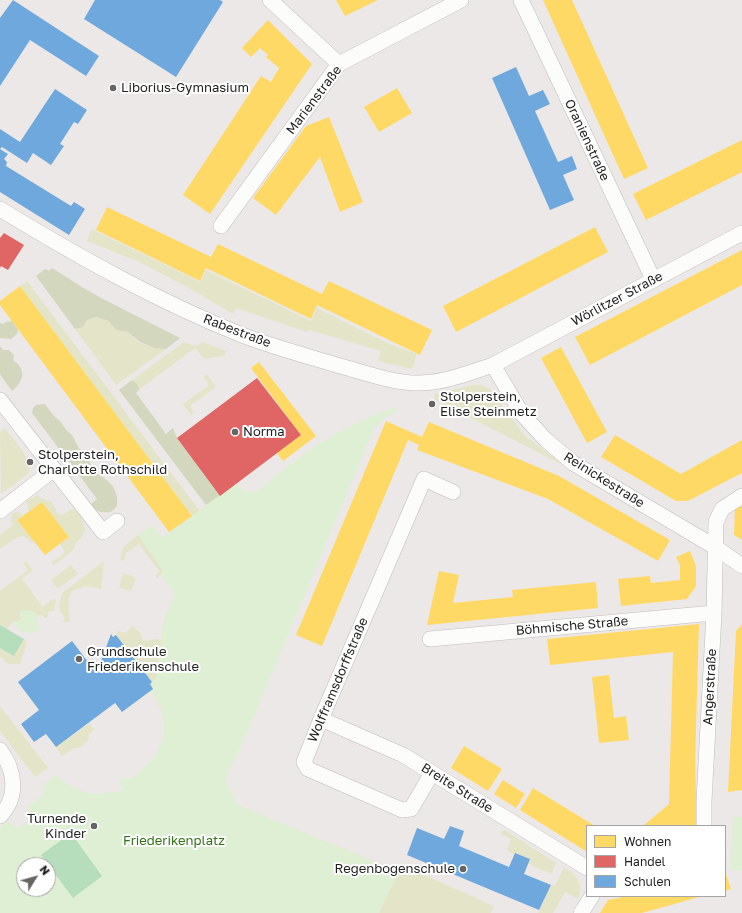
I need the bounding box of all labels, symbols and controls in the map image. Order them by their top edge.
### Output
street label: Marienstraße [283,63,345,137]
place label: Liborius-Gymnasium [121,80,249,96]
marker: Liborius-Gymnasium [108,83,118,93]
street label: Oranienstraße [561,97,613,183]
street label: Wörlitzer Straße [569,268,665,330]
street label: Rabestraße [201,311,273,351]
place label: Stolperstein, Elise Steinmetz [440,389,537,420]
marker: Stolperstein, Elise Steinmetz [427,399,437,409]
place label: Norma [243,424,285,440]
marker: Norma [230,427,240,437]
place label: Stolperstein, Charlotte Rothschild [38,447,167,478]
street label: Reinickestraße [561,449,647,511]
marker: Stolperstein, Charlotte Rothschild [25,457,35,467]
street label: Böhmische Straße [515,613,629,639]
street label: Wolfframsdorffstraße [305,615,371,745]
place label: Grundschule Friederikenschule [87,644,199,675]
street label: Angerstraße [700,648,720,726]
marker: Grundschule Friederikenschule [74,654,84,664]
street label: Breite Straße [418,760,496,816]
place label: Turnende Kinder [27,811,86,842]
marker: Turnende Kinder [89,821,99,831]
legend [586,825,726,897]
park label: Friederikenplatz [123,833,225,849]
text: Wohnen [624,834,671,849]
text: Handel [624,854,665,869]
north arrow [16,857,56,897]
place label: Regenbogenschule [334,861,455,877]
text: N [37,863,53,877]
marker: Regenbogenschule [458,864,468,874]
text: Schulen [624,874,671,889]

